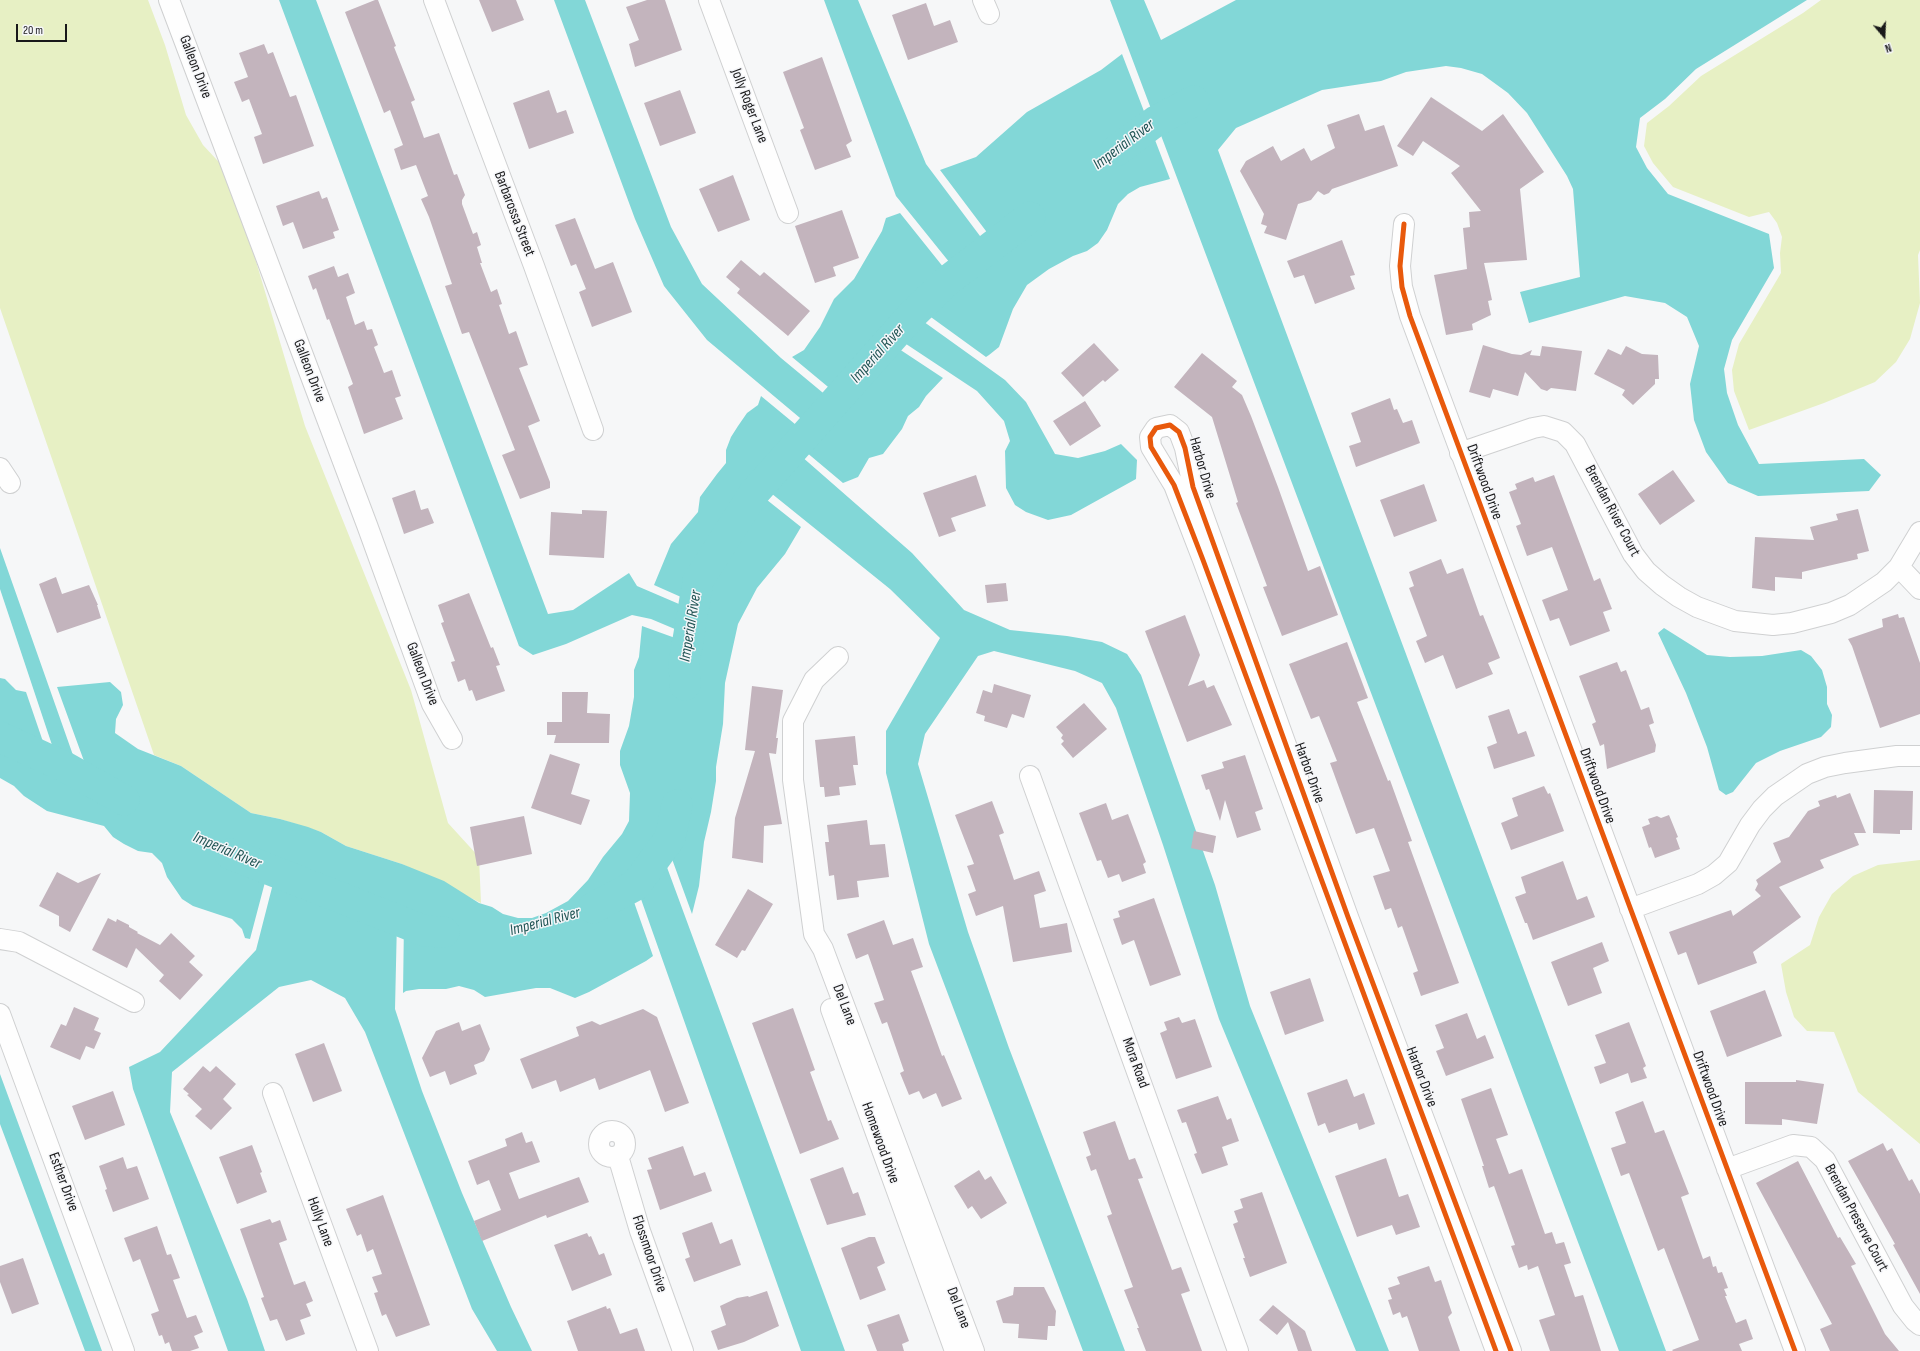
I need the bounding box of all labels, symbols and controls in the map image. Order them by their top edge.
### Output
scale bar [18,16,69,42]
north arrow [1864,16,1904,56]
text: 20 m [23,23,43,38]
street label: Galleon Drive [175,33,215,101]
text: N [1883,41,1893,55]
street label: Jolly Roger Lane [727,66,771,146]
water label: Imperial River [1089,116,1159,174]
street label: Barbarossa Street [490,169,538,259]
water label: Imperial River [847,321,909,387]
street label: Galleon Drive [289,337,329,405]
street label: Harbor Drive [1185,435,1219,501]
street label: Driftwood Drive [1462,442,1506,522]
street label: Brendan River Court [1580,462,1644,560]
water label: Imperial River [676,589,706,663]
street label: Galleon Drive [402,640,442,708]
street label: Harbor Drive [1290,740,1328,806]
street label: Driftwood Drive [1575,746,1619,826]
water label: Imperial River [190,828,264,874]
water label: Imperial River [508,903,582,941]
street label: Del Lane [828,982,860,1028]
street label: Mora Road [1118,1035,1152,1091]
street label: Harbor Drive [1401,1044,1441,1110]
street label: Driftwood Drive [1688,1049,1732,1129]
street label: Homewood Drive [857,1100,903,1186]
street label: Esther Drive [44,1150,82,1214]
street label: Brendan Preserve Court [1820,1161,1892,1275]
street label: Holly Lane [303,1195,337,1249]
street label: Flossmoor Drive [627,1213,671,1295]
street label: Del Lane [942,1285,974,1331]

